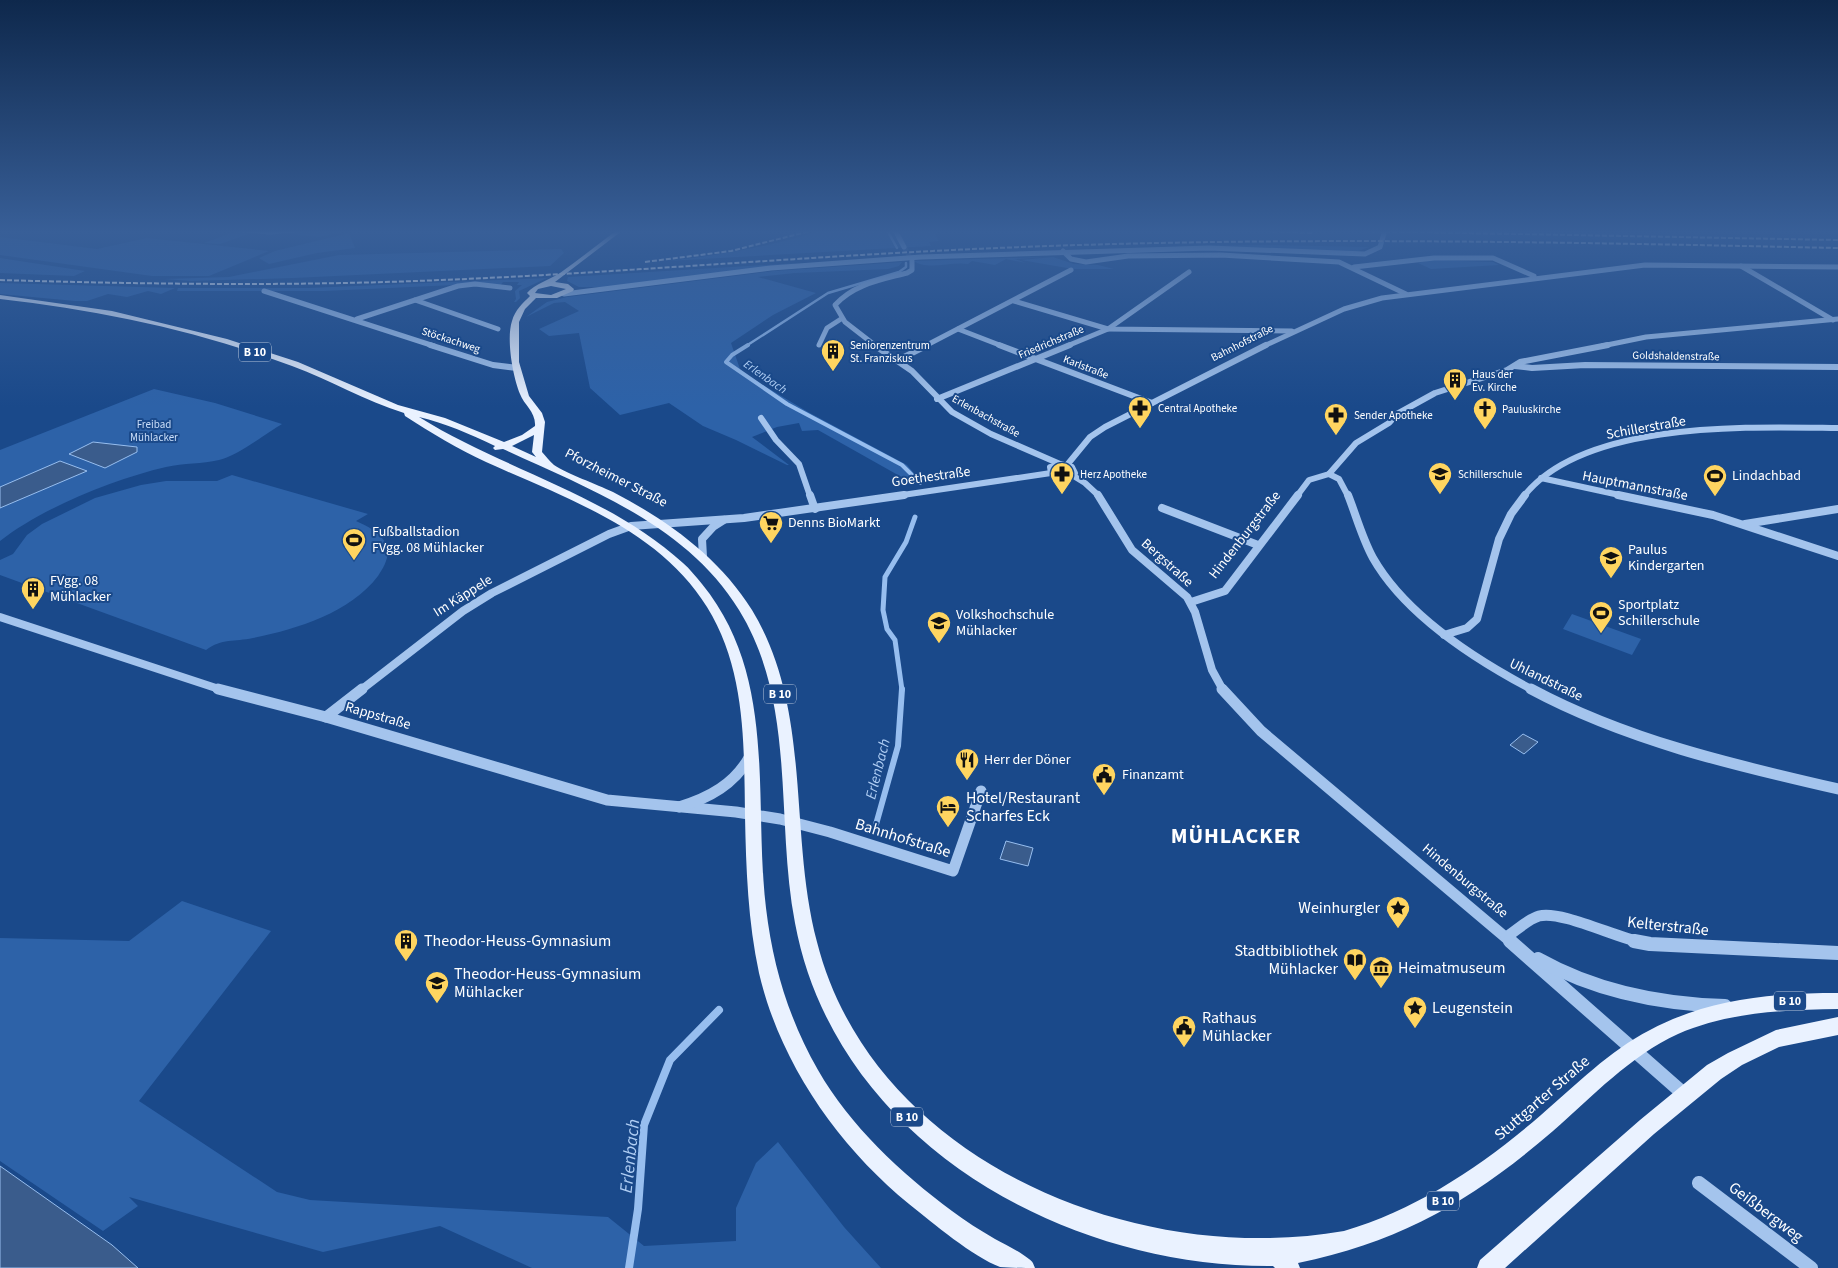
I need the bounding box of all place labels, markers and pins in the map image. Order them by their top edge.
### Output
building icon: Seniorenzentrum St. Franziskus [820,338,846,372]
place label: Seniorenzentrum St. Franziskus [850,338,930,366]
building icon: Haus der Ev. Kirche [1442,367,1468,401]
place label: Haus der Ev. Kirche [1472,367,1517,395]
pharmacy icon: Central Apotheke [1127,395,1153,429]
church icon: Pauluskirche [1472,396,1498,430]
place label: Central Apotheke [1158,401,1238,416]
pharmacy icon: Sender Apotheke [1323,402,1349,436]
place label: Pauluskirche [1502,402,1562,417]
place label: Sender Apotheke [1354,408,1433,423]
pharmacy icon: Herz Apotheke [1049,461,1075,495]
school or university icon: Schillerschule [1427,461,1453,495]
sports icon: Lindachbad [1702,463,1728,497]
place label: Lindachbad [1732,466,1801,486]
place label: Herz Apotheke [1080,467,1148,482]
place label: Schillerschule [1458,467,1523,482]
supermarket icon: Denns BioMarkt [758,510,784,544]
place label: Denns BioMarkt [788,513,881,533]
place label: Fußballstadion FVgg. 08 Mühlacker [372,522,484,558]
sports icon: Fußballstadion FVgg. 08 Mühlacker [341,527,367,561]
place label: Paulus Kindergarten [1628,540,1705,576]
school or university icon: Paulus Kindergarten [1598,545,1624,579]
place label: FVgg. 08 Mühlacker [50,571,111,607]
building icon: FVgg. 08 Mühlacker [20,576,46,610]
place label: Sportplatz Schillerschule [1618,595,1700,631]
sports icon: Sportplatz Schillerschule [1588,600,1614,634]
place label: Volkshochschule Mühlacker [956,605,1054,641]
school or university icon: Volkshochschule Mühlacker [926,610,952,644]
restaurant icon: Herr der Döner [954,747,980,781]
place label: Herr der Döner [984,750,1071,770]
public building icon: Finanzamt [1091,762,1117,796]
place label: Finanzamt [1122,765,1184,785]
place label: Hotel/Restaurant Scharfes Eck [966,787,1081,827]
hotel icon: Hotel/Restaurant Scharfes Eck [935,794,961,828]
place icon: Weinhurgler [1385,895,1411,929]
place label: Weinhurgler [1298,897,1380,919]
building icon: Theodor-Heuss-Gymnasium [393,928,419,962]
place label: Theodor-Heuss-Gymnasium [424,930,611,952]
place label: Stadtbibliothek Mühlacker [1234,940,1338,980]
library icon: Stadtbibliothek Mühlacker [1342,947,1368,981]
museum icon: Heimatmuseum [1368,955,1394,989]
place label: Heimatmuseum [1398,957,1505,979]
place label: Theodor-Heuss-Gymnasium Mühlacker [454,963,641,1003]
school or university icon: Theodor-Heuss-Gymnasium Mühlacker [424,970,450,1004]
place icon: Leugenstein [1402,995,1428,1029]
place label: Leugenstein [1432,997,1513,1019]
place label: Rathaus Mühlacker [1202,1007,1272,1047]
public building icon: Rathaus Mühlacker [1171,1014,1197,1048]

